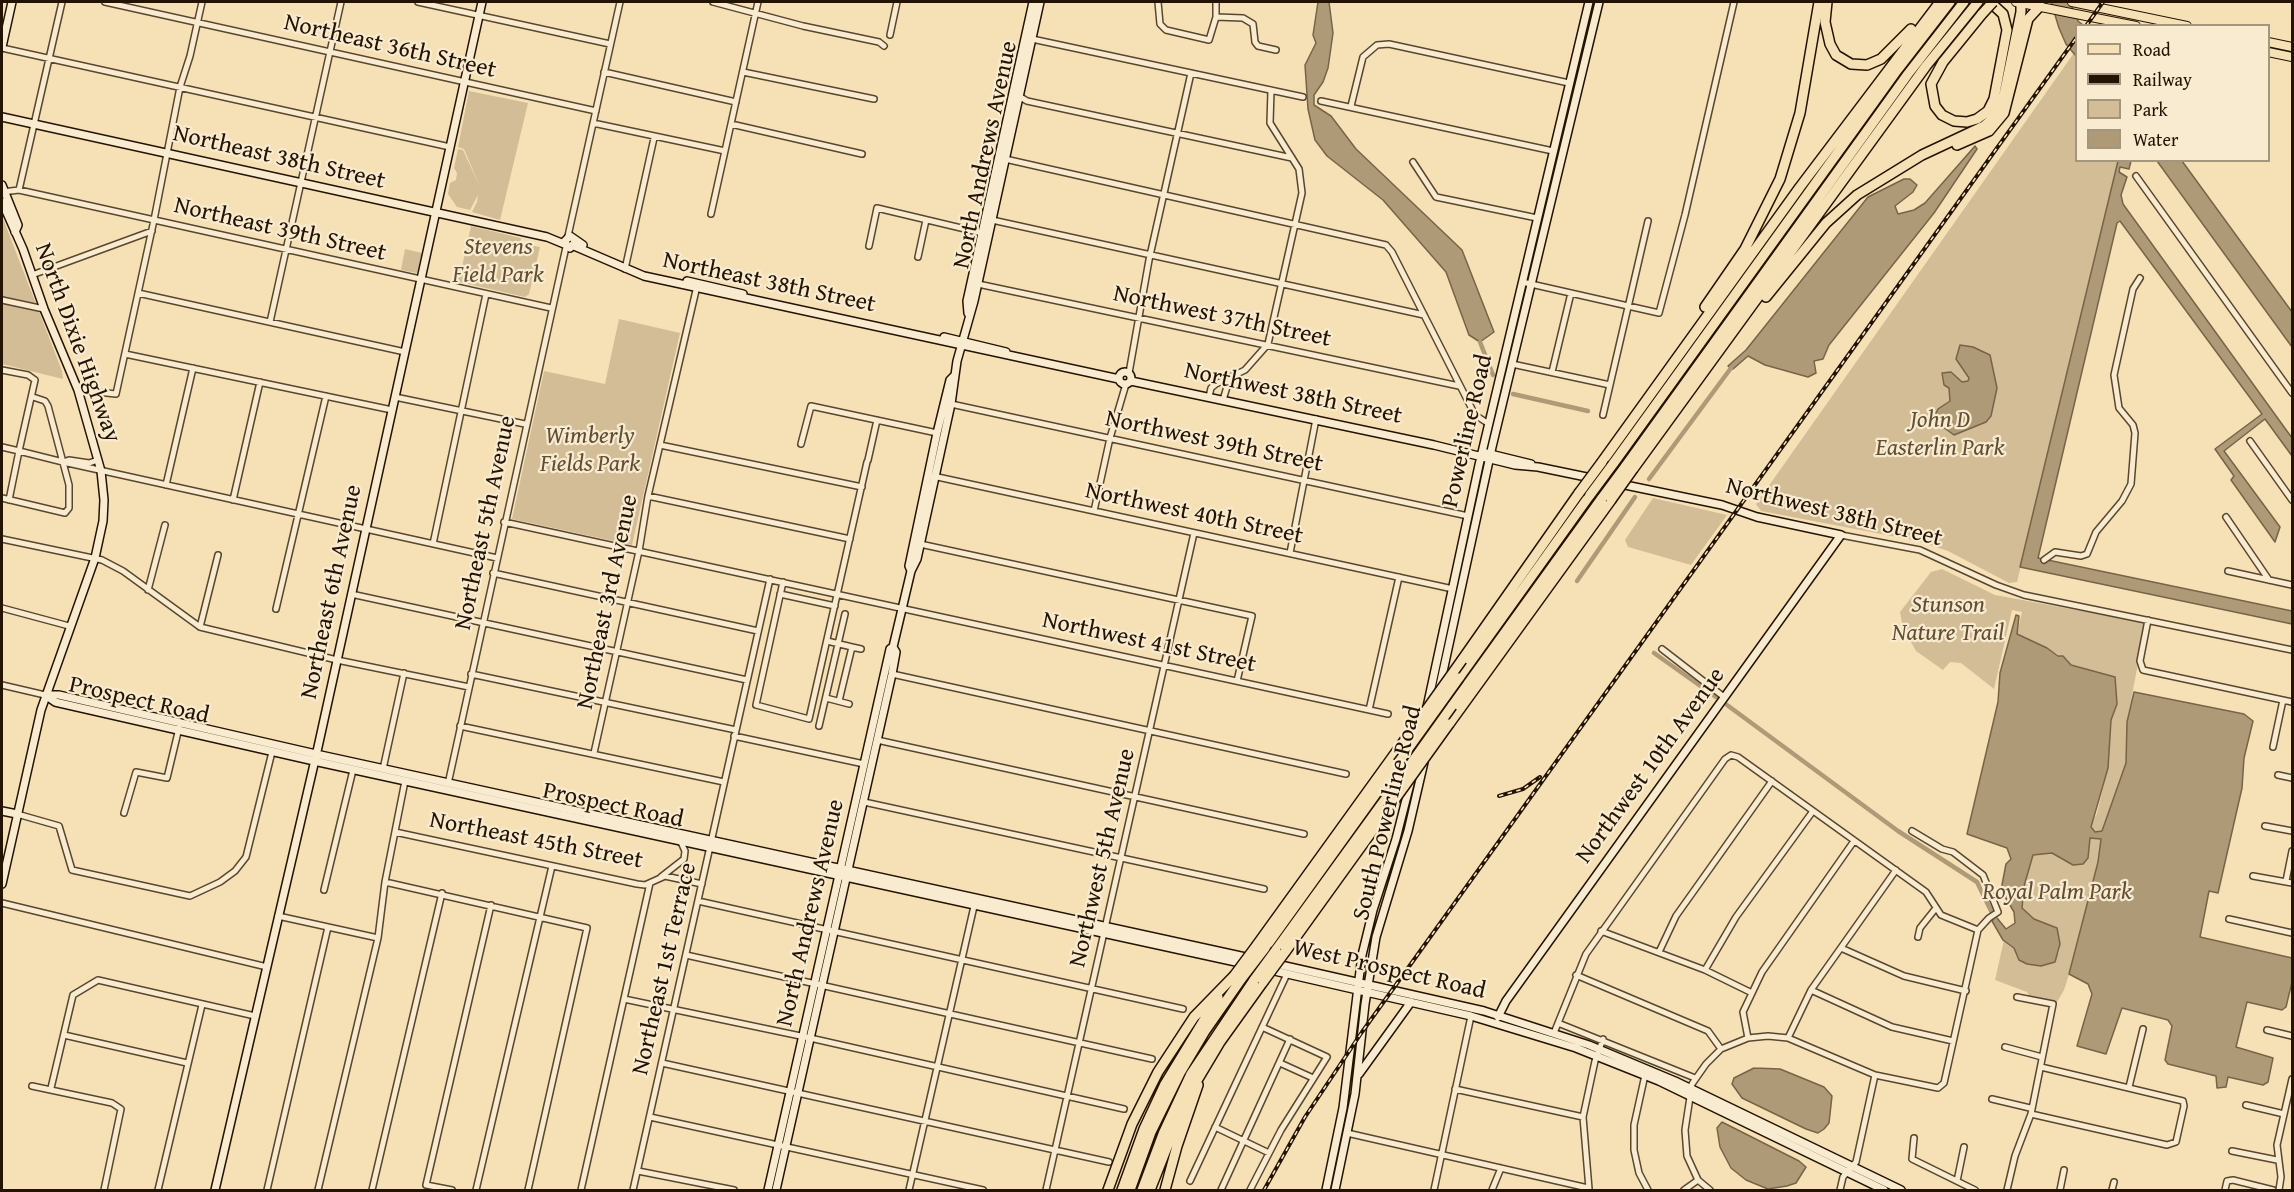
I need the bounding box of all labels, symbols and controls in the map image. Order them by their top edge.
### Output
street label: Northeast 36th Street [281,9,499,85]
legend [2075,24,2270,162]
text: Road [2133,36,2171,63]
street label: North Andrews Avenue [948,38,1024,272]
text: Railway [2133,66,2192,93]
text: Park [2133,96,2168,123]
street label: Northeast 38th Street [170,120,388,196]
text: Water [2133,126,2178,153]
street label: Northeast 39th Street [171,192,389,268]
park label: Stevens Field Park [452,234,544,290]
street label: North Dixie Highway [28,239,126,447]
street label: Northeast 38th Street [660,246,878,320]
street label: Northwest 37th Street [1110,280,1334,354]
street label: Powerline Road [1436,352,1500,510]
street label: Northwest 38th Street [1181,357,1405,431]
street label: Northwest 39th Street [1102,405,1326,479]
park label: John D Easterlin Park [1876,407,2004,463]
street label: Northeast 5th Avenue [449,413,523,633]
park label: Wimberly Fields Park [540,423,640,479]
street label: Northwest 38th Street [1723,472,1945,554]
street label: Northwest 40th Street [1082,477,1306,551]
street label: Northeast 6th Avenue [295,482,369,702]
street label: Northeast 3rd Avenue [571,492,645,712]
park label: Stunson Nature Trail [1892,592,2004,648]
street label: Northwest 41st Street [1039,606,1259,680]
street label: Northwest 10th Avenue [1570,662,1732,870]
street label: Prospect Road [66,671,212,731]
street label: South Powerline Road [1347,703,1429,923]
street label: Northwest 5th Avenue [1064,746,1142,970]
street label: Prospect Road [540,777,686,835]
street label: North Andrews Avenue [771,797,851,1029]
street label: Northeast 45th Street [427,806,645,876]
street label: Northeast 1st Terrace [627,860,703,1078]
park label: Royal Palm Park [1982,879,2132,907]
street label: West Prospect Road [1290,934,1488,1006]

